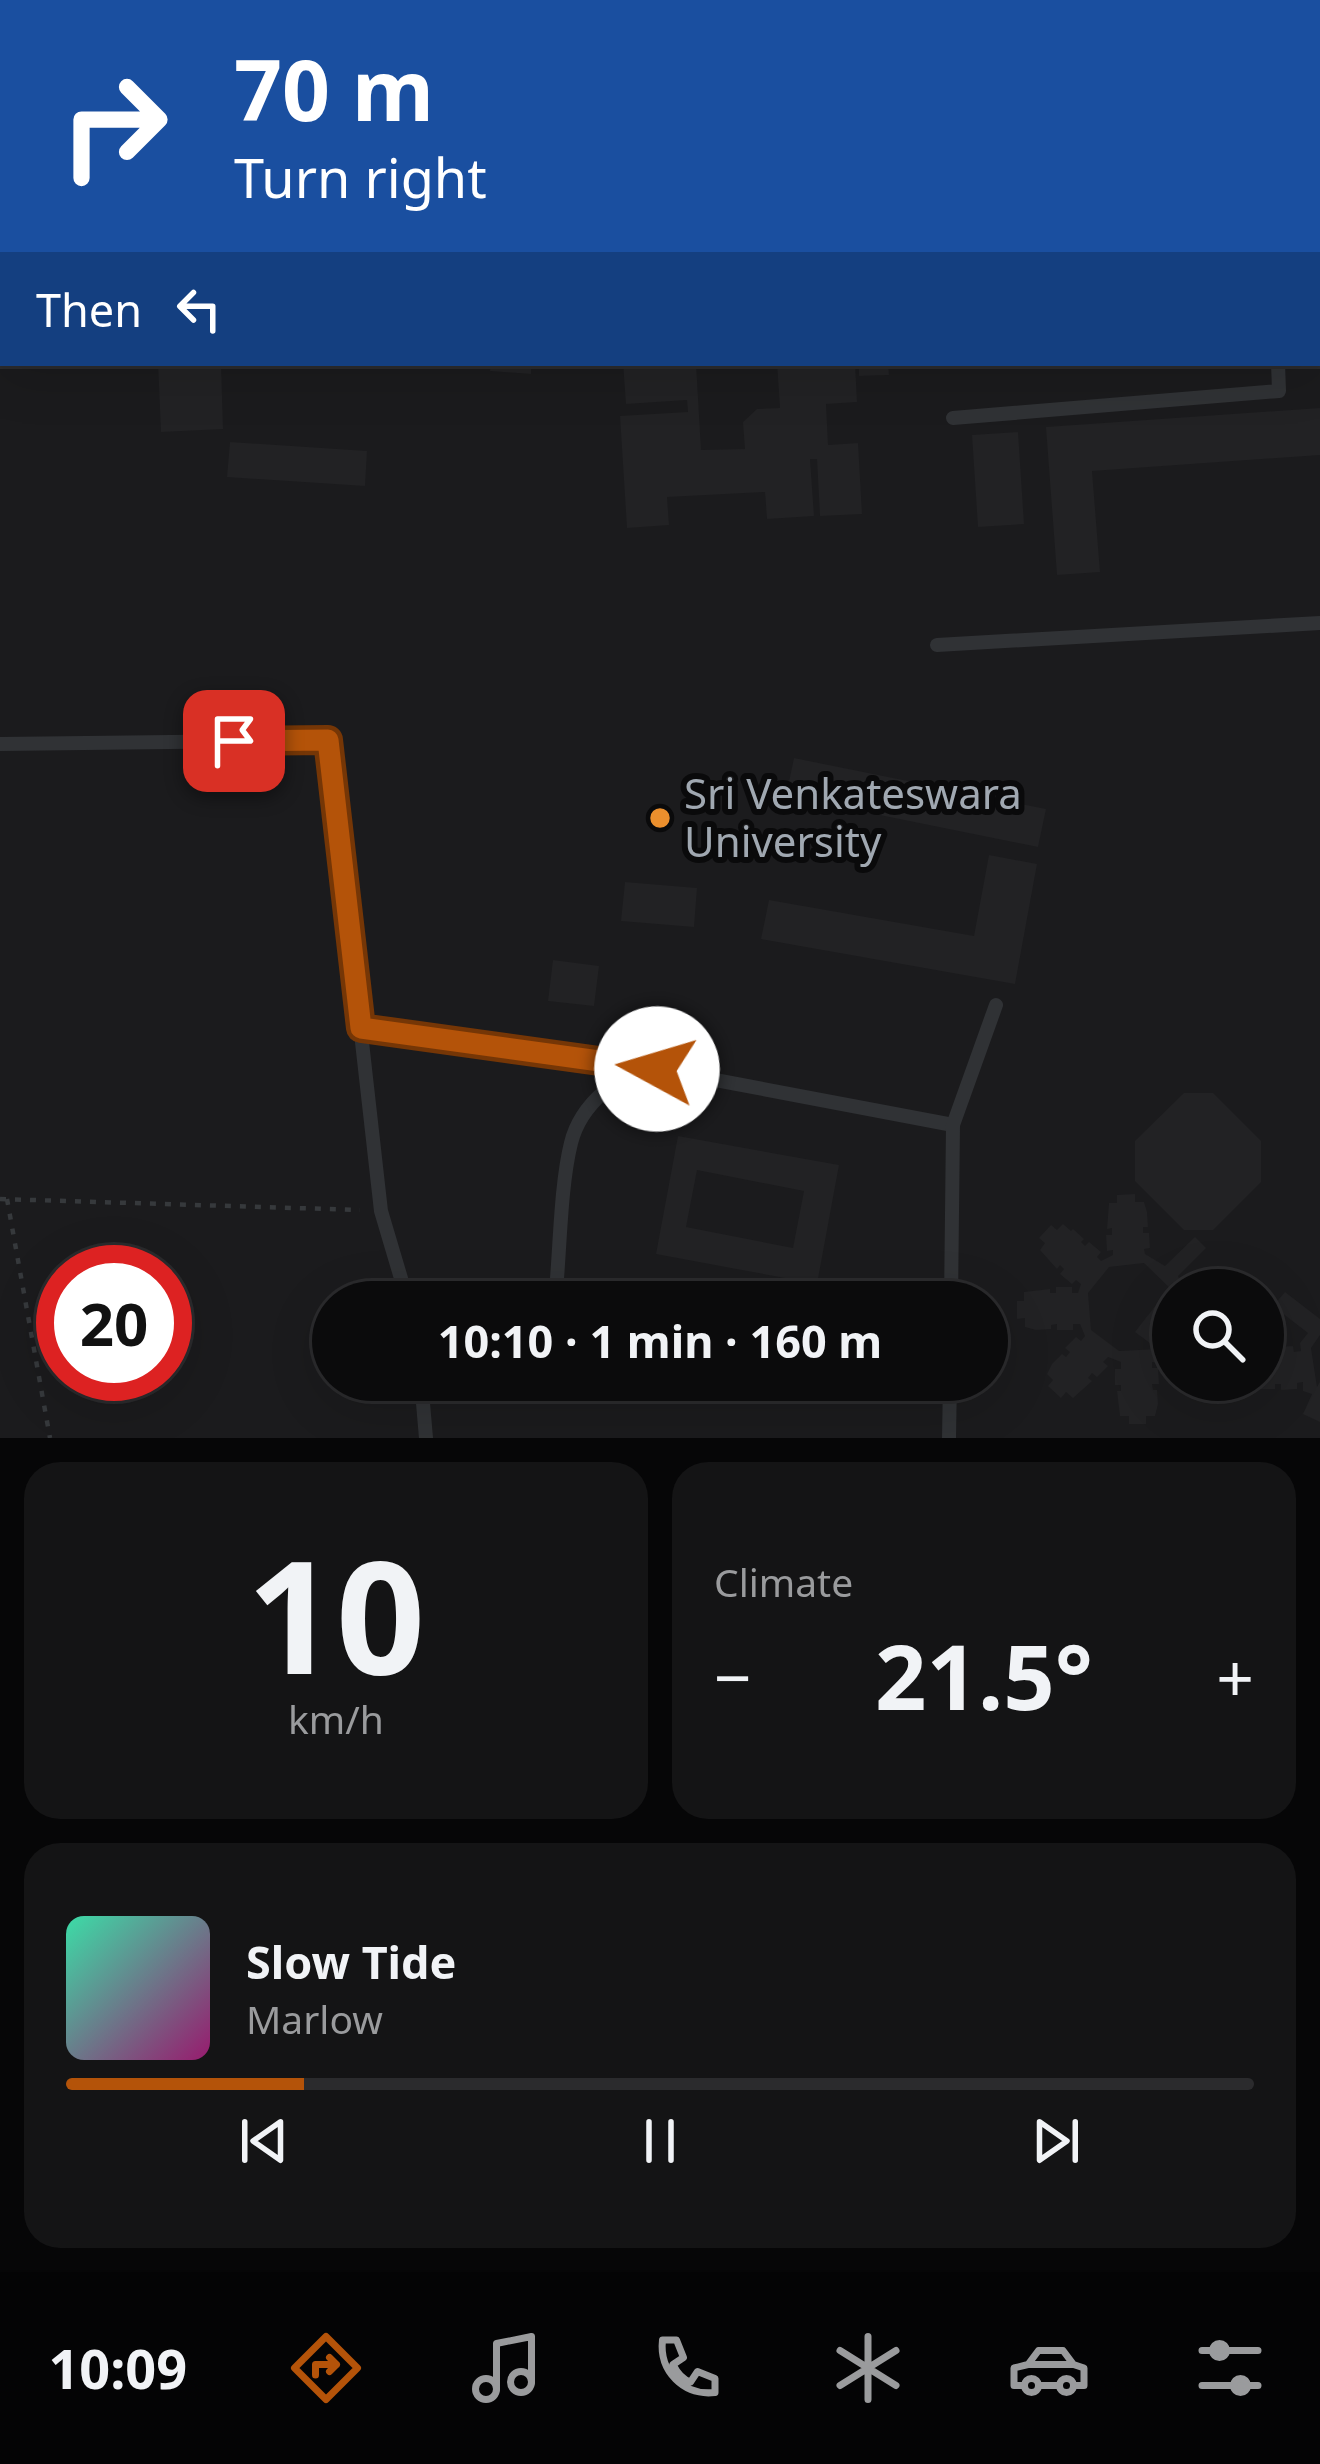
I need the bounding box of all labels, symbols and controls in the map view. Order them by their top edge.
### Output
text: 70 m [234,31,434,146]
icon: right [36,48,192,204]
text: Turn right [234,140,487,214]
icon: left [166,276,232,342]
text: Then [36,279,142,340]
pin [183,690,285,792]
icon: arrive [201,708,267,774]
place label: Sri Venkateswara University [684,764,1022,869]
marker: Sri Venkateswara University [647,805,673,831]
position arrow [594,1006,720,1132]
speed limit sign: 20 [36,1245,192,1401]
map controls [1152,1269,1284,1401]
button: search [1152,1269,1284,1401]
text: 10:10 · 1 min · 160 m [438,1310,882,1371]
text: 10 [247,1507,425,1720]
text: Climate [714,1555,853,1608]
text: 21.5° [875,1614,1093,1736]
text: − [714,1631,752,1721]
text: + [1216,1631,1254,1721]
text: km/h [288,1692,384,1745]
text: Slow Tide [246,1931,456,1992]
text: Marlow [246,1992,383,2045]
icon: previous [231,2108,297,2174]
icon: pause [627,2108,693,2174]
icon: next [1023,2108,1089,2174]
icon: directions [284,2326,368,2410]
icon: music [465,2326,549,2410]
icon: phone [645,2326,729,2410]
icon: climate [826,2326,910,2410]
icon: car [1007,2326,1091,2410]
icon: filters [1188,2326,1272,2410]
text: 10:09 [48,2331,187,2405]

